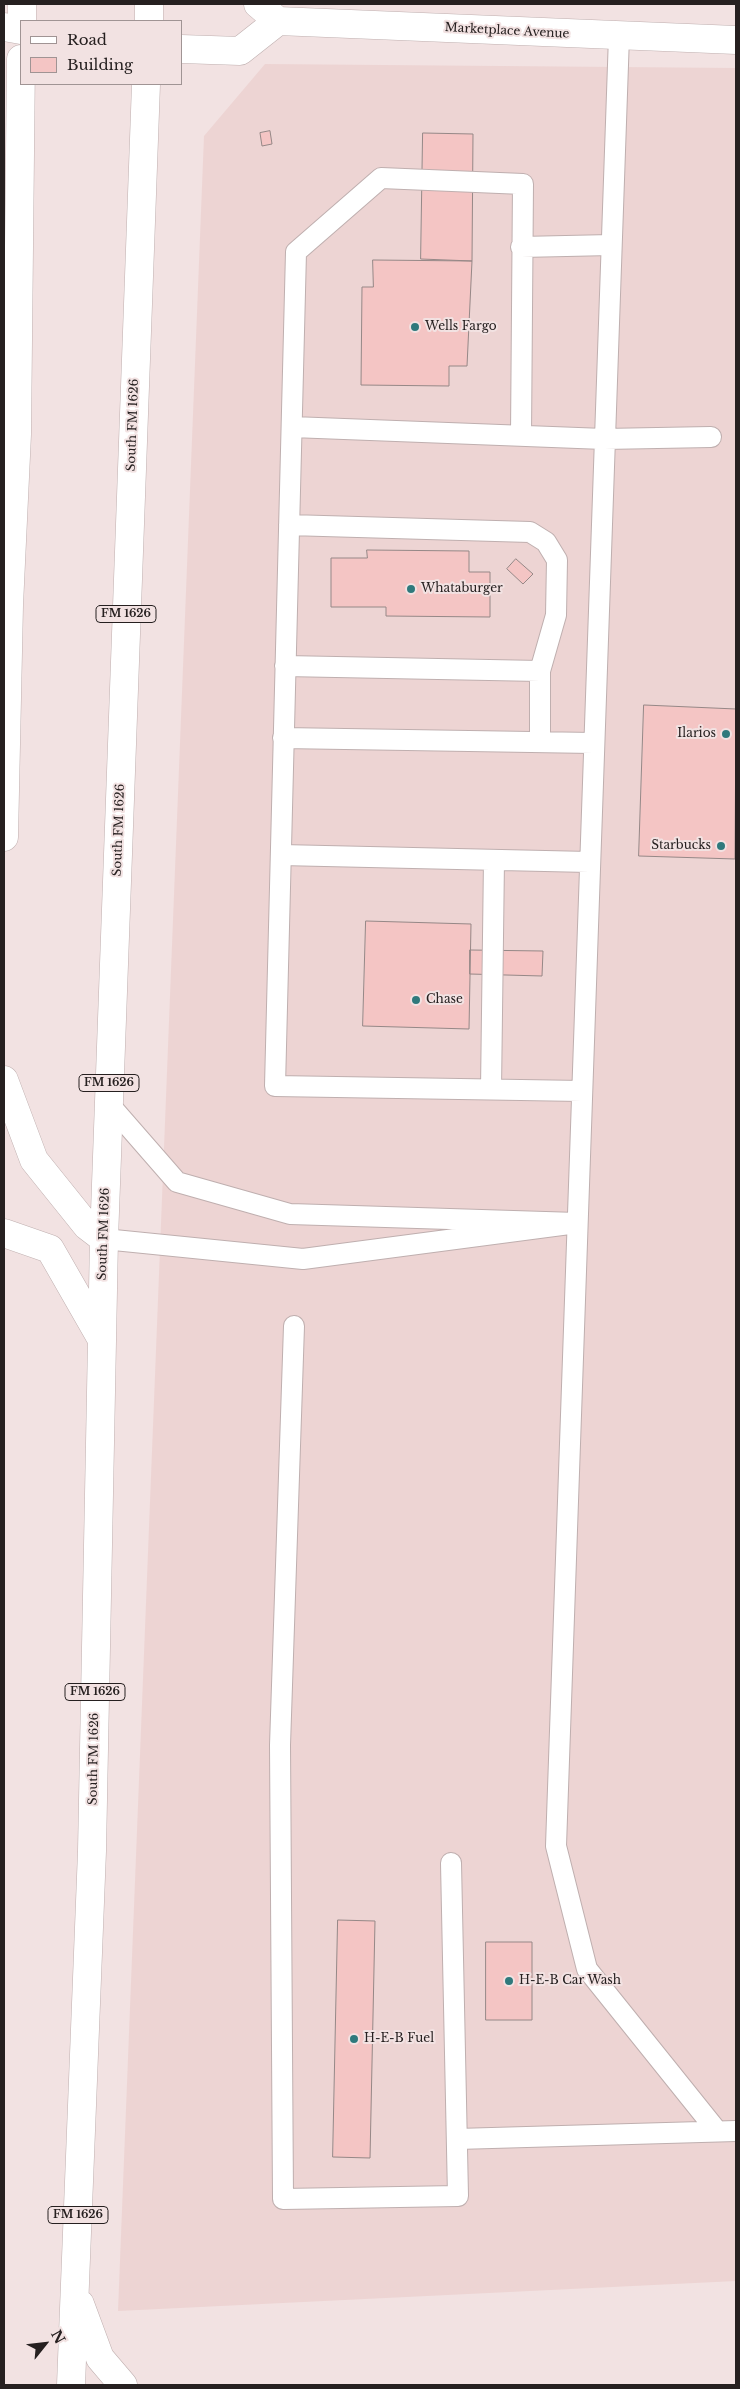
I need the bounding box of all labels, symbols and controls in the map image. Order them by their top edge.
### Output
legend [20,20,182,85]
street label: Marketplace Avenue [444,21,570,41]
text: Road [67,30,107,49]
text: Building [67,55,133,74]
place label: Wells Fargo [425,320,497,334]
marker: Wells Fargo [409,321,421,333]
street label: South FM 1626 [124,378,142,472]
place label: Whataburger [421,582,503,596]
marker: Whataburger [405,583,417,595]
road number: FM 1626 [96,606,156,622]
place label: Ilarios [677,727,716,741]
marker: Ilarios [720,728,732,740]
street label: South FM 1626 [110,783,128,877]
place label: Starbucks [651,839,711,853]
marker: Starbucks [715,840,727,852]
place label: Chase [426,993,463,1007]
marker: Chase [410,994,422,1006]
road number: FM 1626 [79,1074,139,1092]
street label: South FM 1626 [95,1187,113,1281]
road number: FM 1626 [65,1684,125,1700]
street label: South FM 1626 [86,1713,102,1805]
place label: H-E-B Car Wash [519,1974,621,1988]
marker: H-E-B Car Wash [503,1975,515,1987]
place label: H-E-B Fuel [364,2032,434,2046]
marker: H-E-B Fuel [348,2033,360,2045]
road number: FM 1626 [48,2206,108,2224]
north arrow [20,2319,70,2369]
text: N [47,2327,69,2347]

